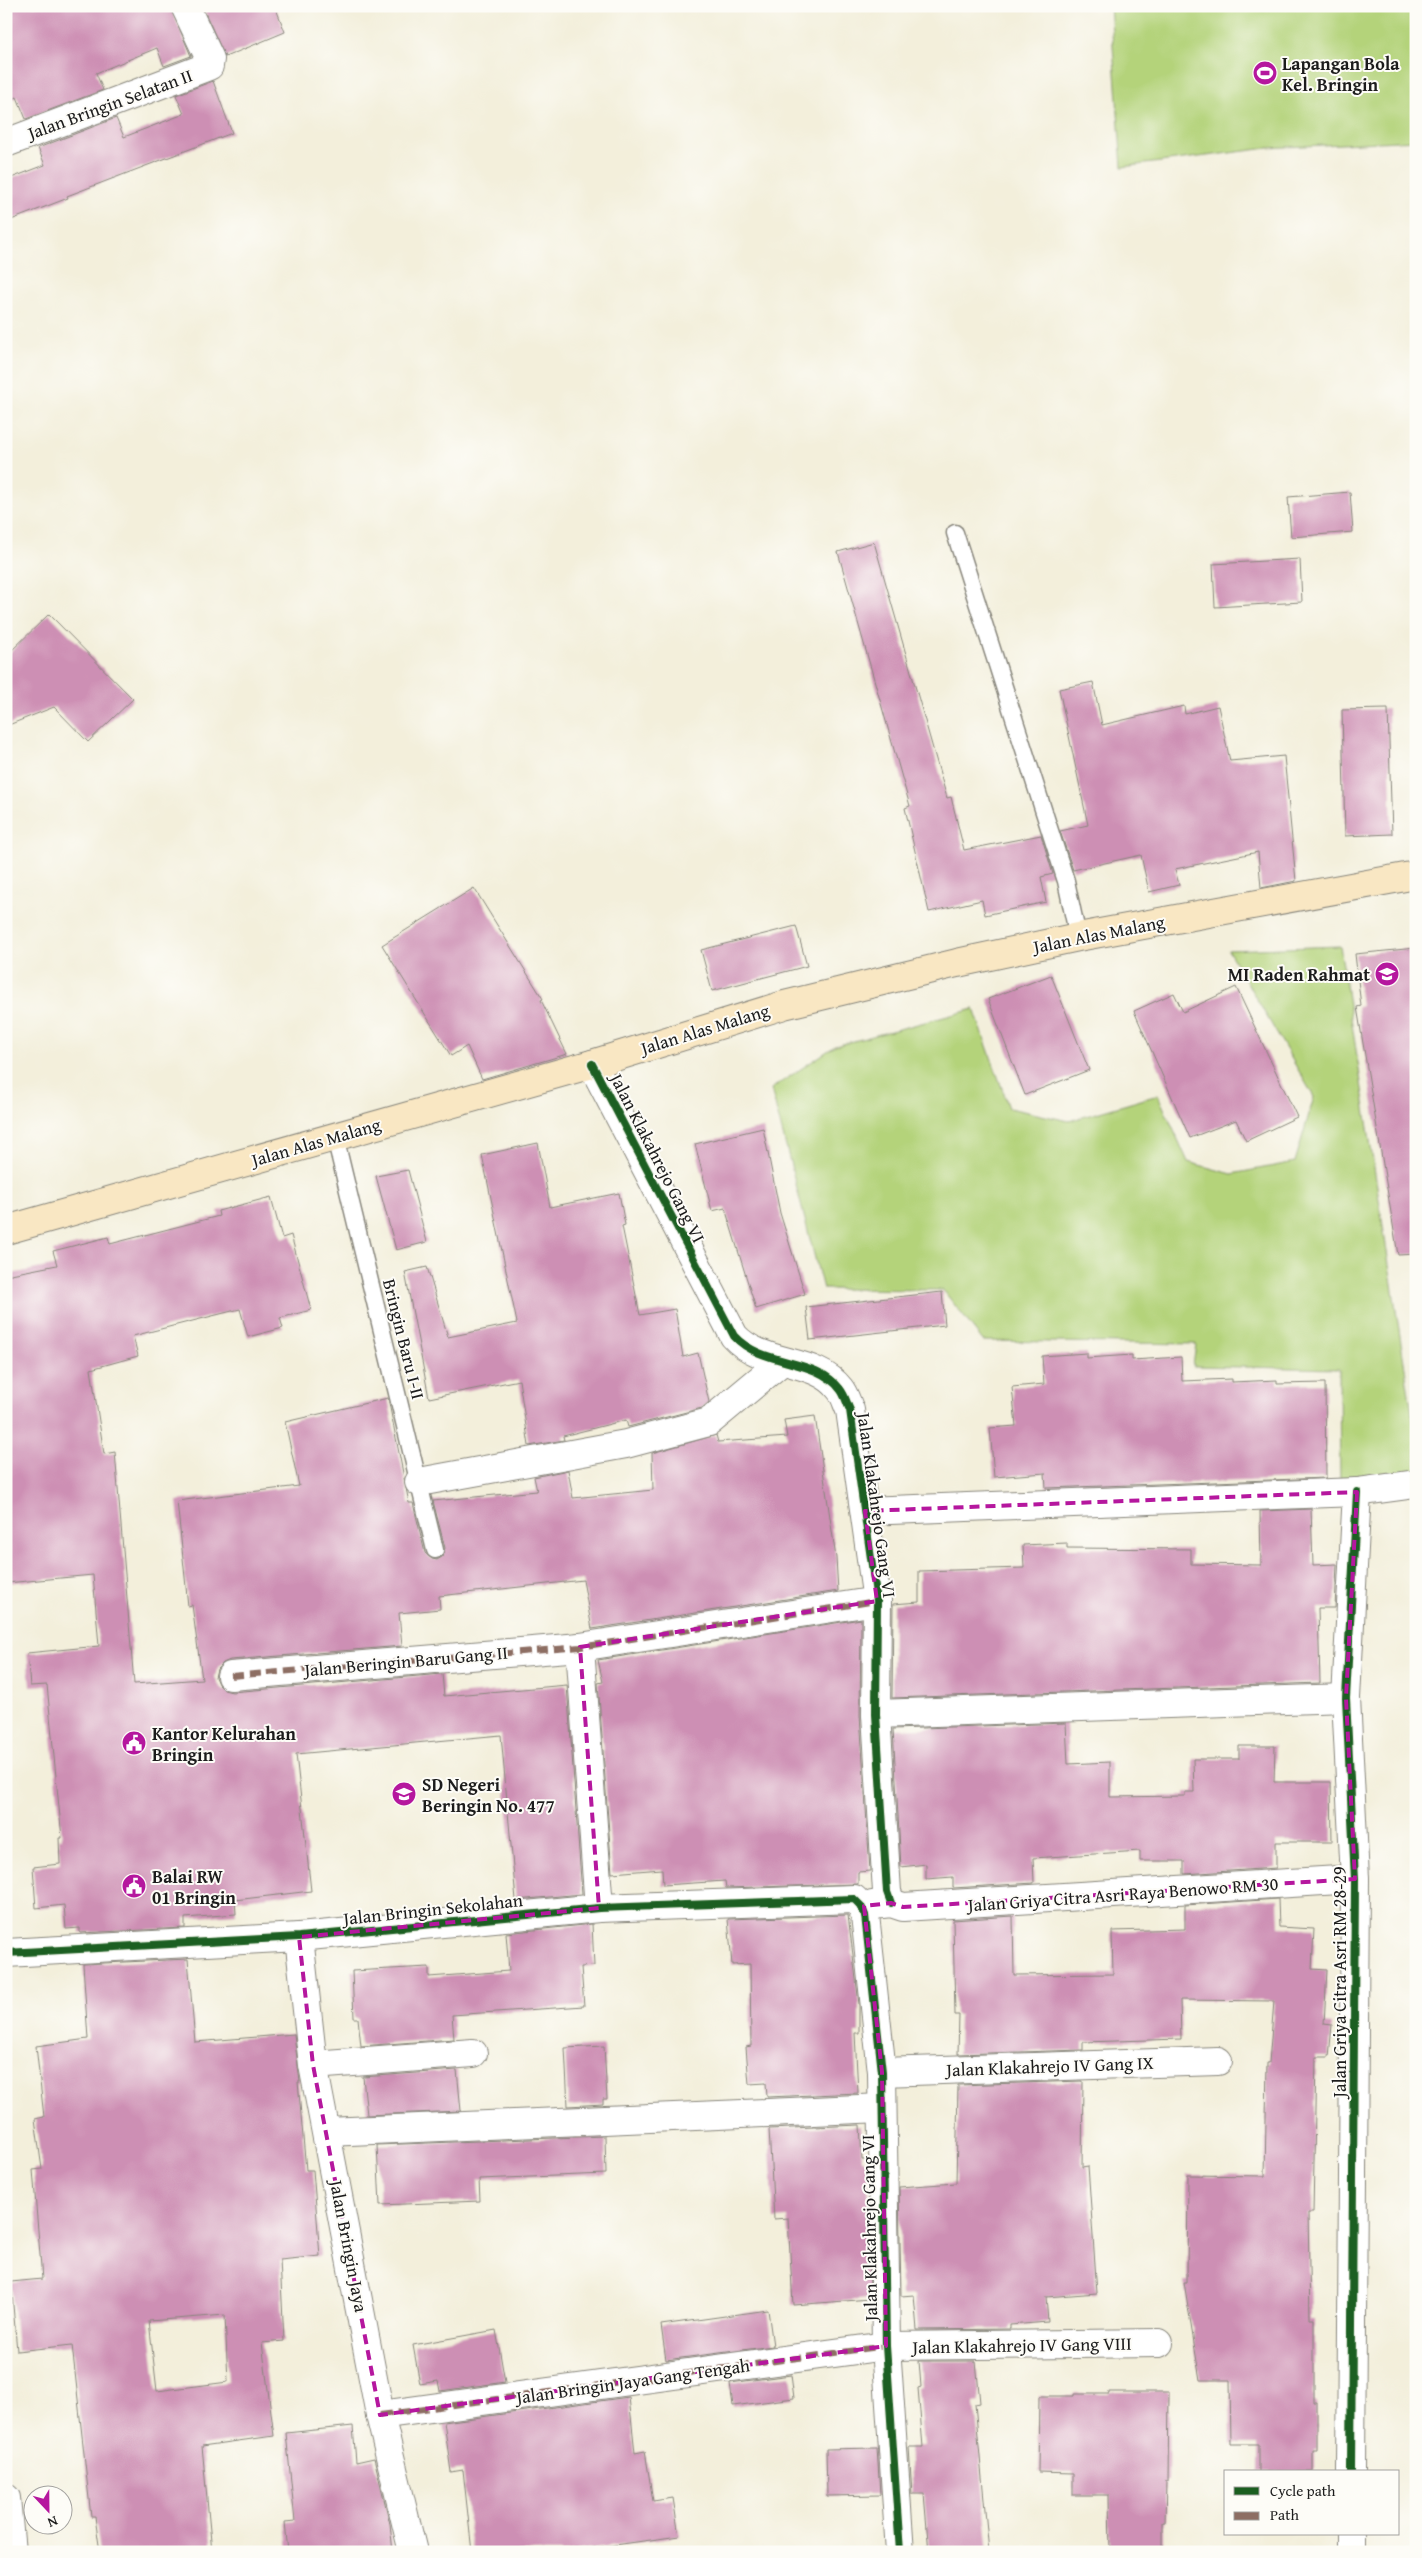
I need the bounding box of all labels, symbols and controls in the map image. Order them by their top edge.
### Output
place label: Lapangan Bola Kel. Bringin [1282,50,1400,98]
sports icon: Lapangan Bola Kel. Bringin [1252,60,1278,86]
street label: Jalan Bringin Selatan II [22,62,196,147]
street label: Jalan Alas Malang [1029,908,1167,960]
place label: MI Raden Rahmat [1228,961,1370,988]
school or university icon: MI Raden Rahmat [1374,961,1400,987]
street label: Jalan Alas Malang [635,997,773,1062]
street label: Jalan Klakahrejo Gang VI [603,1067,712,1247]
street label: Jalan Alas Malang [246,1111,384,1174]
street label: Bringin Baru I-II [376,1276,432,1402]
street label: Jalan Klakahrejo Gang VI [850,1409,903,1599]
street label: Jalan Beringin Baru Gang II [301,1639,509,1684]
place label: Kantor Kelurahan Bringin [152,1720,296,1768]
public building icon: Kantor Kelurahan Bringin [121,1730,147,1756]
place label: SD Negeri Beringin No. 477 [422,1771,555,1819]
school or university icon: SD Negeri Beringin No. 477 [391,1781,417,1807]
place label: Balai RW 01 Bringin [152,1863,236,1911]
street label: Jalan Griya Citra Asri RM 28-29 [1326,1866,1353,2100]
street label: Jalan Griya Citra Asri Raya Benowo RM 30 [965,1870,1280,1918]
public building icon: Balai RW 01 Bringin [121,1873,147,1899]
street label: Jalan Bringin Sekolahan [340,1886,524,1932]
street label: Jalan Klakahrejo IV Gang IX [944,2049,1154,2083]
street label: Jalan Klakahrejo Gang VI [854,2134,884,2324]
street label: Jalan Bringin Jaya [323,2176,375,2315]
street label: Jalan Klakahrejo IV Gang VIII [910,2330,1132,2360]
street label: Jalan Bringin Jaya Gang Tengah [512,2351,752,2411]
legend [1224,2470,1400,2536]
text: Cycle path [1270,2480,1336,2501]
north arrow [22,2486,72,2536]
text: Path [1270,2504,1299,2525]
text: N [44,2511,61,2533]

